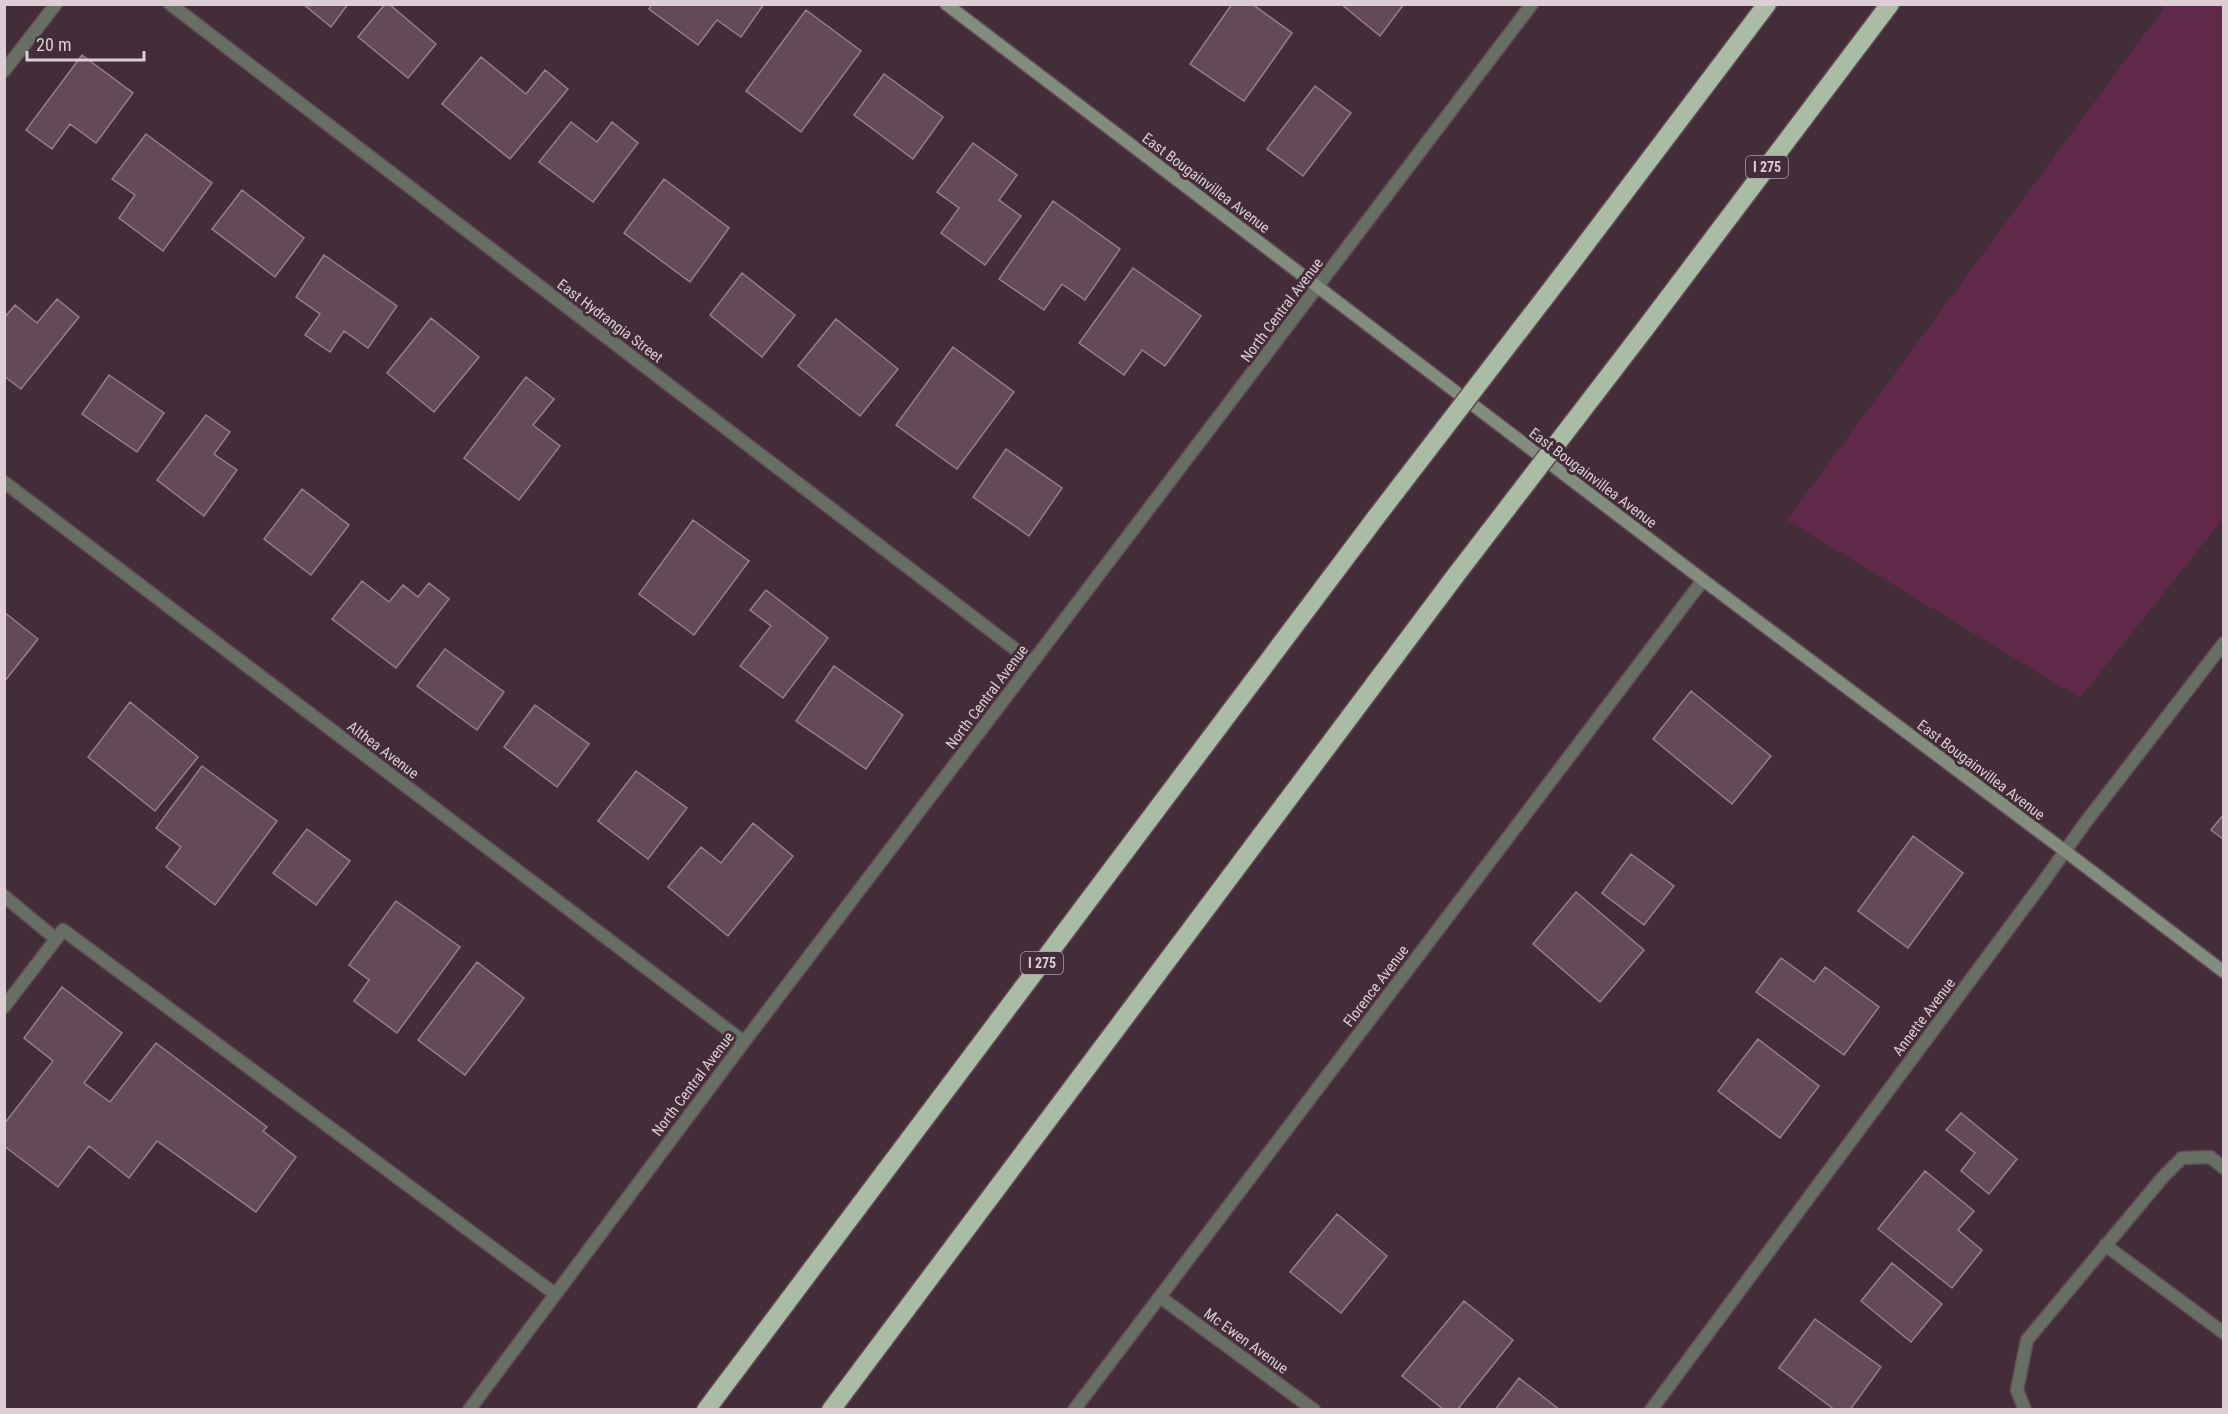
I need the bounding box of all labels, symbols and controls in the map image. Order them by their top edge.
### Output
scale bar [27,24,144,62]
text: 20 m [36,34,71,55]
street label: East Bougainvillea Avenue [1139,129,1273,237]
road number: I 275 [1746,156,1788,178]
street label: North Central Avenue [1237,254,1327,366]
street label: East Hydrangia Street [554,275,666,367]
street label: East Bougainvillea Avenue [1526,424,1660,532]
street label: North Central Avenue [942,641,1032,753]
street label: East Bougainvillea Avenue [1914,716,2048,824]
street label: Althea Avenue [344,717,422,783]
street label: Florence Avenue [1339,942,1413,1030]
road number: I 275 [1021,952,1063,974]
street label: Annette Avenue [1889,975,1959,1059]
street label: North Central Avenue [648,1028,738,1140]
street label: Mc Ewen Avenue [1200,1304,1292,1378]

